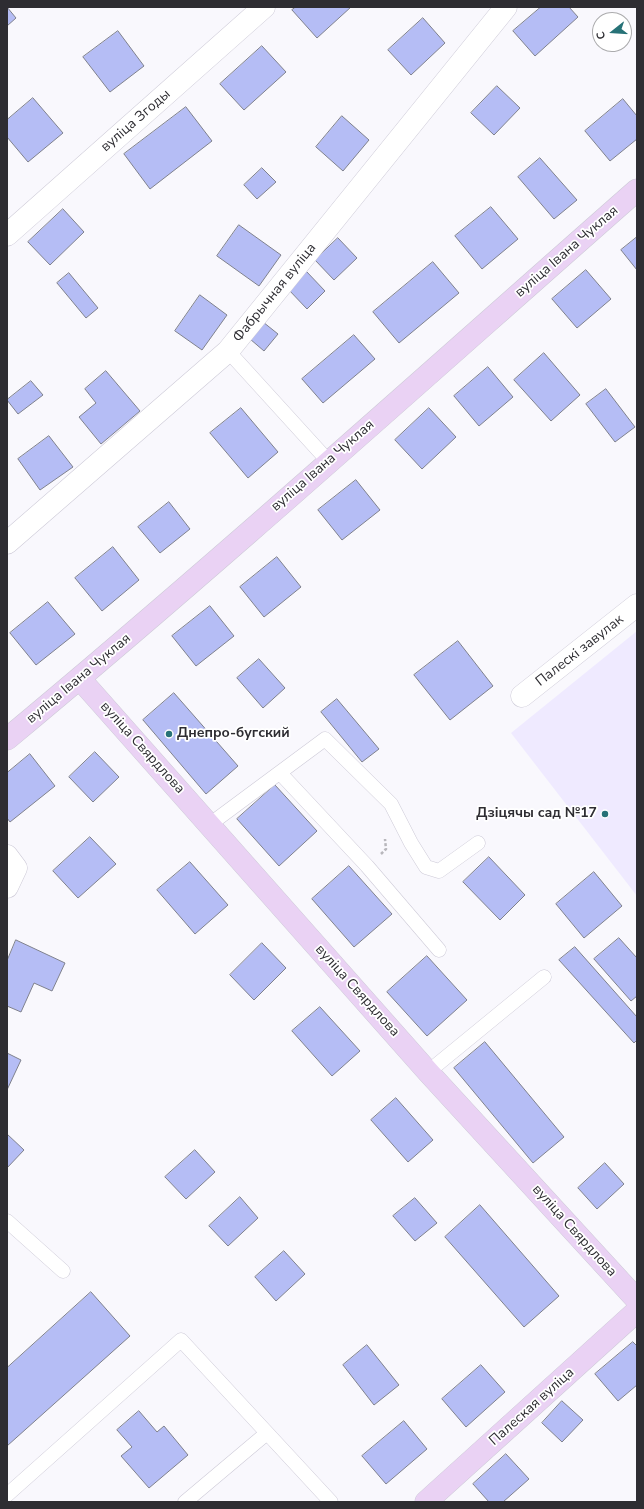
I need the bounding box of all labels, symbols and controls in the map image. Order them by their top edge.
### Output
north arrow [592,12,632,52]
text: С [593,30,609,41]
street label: вуліца Згоды [98,86,174,156]
street label: вуліца Івана Чуклая [512,203,622,301]
street label: Фабрычная вуліца [230,240,320,346]
street label: вуліца Івана Чуклая [268,417,378,515]
street label: Палескі завулак [533,612,627,690]
street label: вуліца Івана Чуклая [23,630,135,728]
street label: вуліца Свярдлова [96,699,188,797]
place label: Днепро-бугский [177,726,290,742]
marker: Днепро-бугский [164,729,174,739]
place label: Дзіцячы сад №17 [476,806,597,822]
marker: Дзіцячы сад №17 [600,809,610,819]
street label: вуліца Свярдлова [311,942,403,1040]
street label: вуліца Свярдлова [528,1182,620,1280]
street label: Палеская вуліца [486,1365,578,1449]

